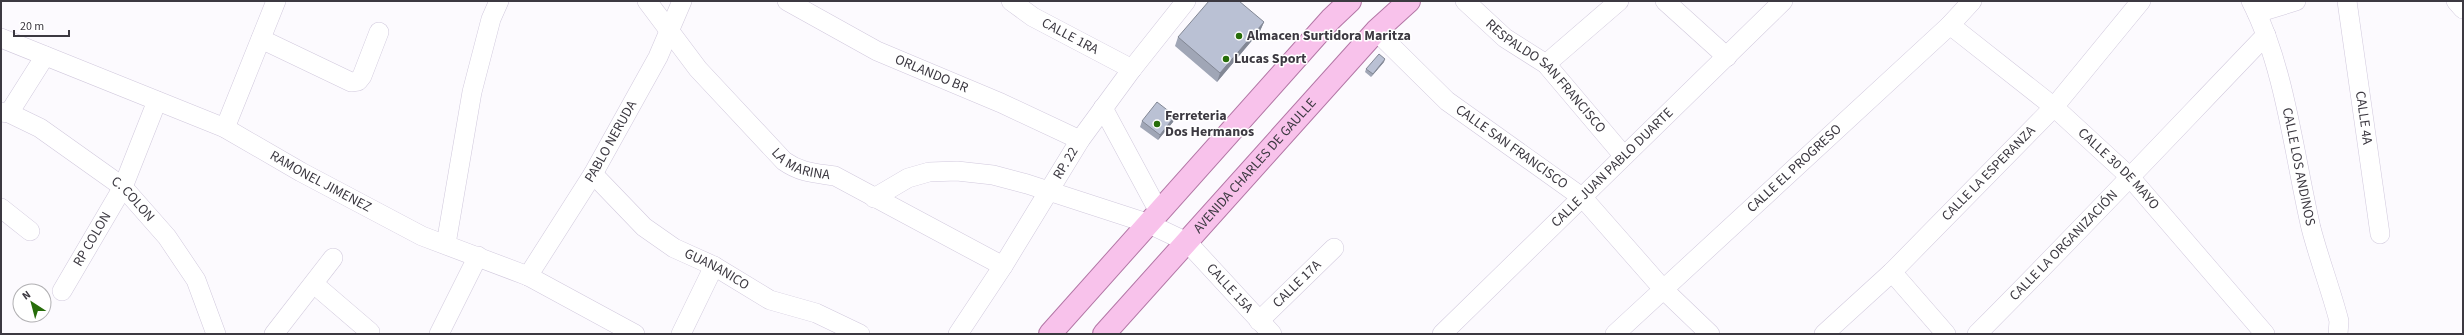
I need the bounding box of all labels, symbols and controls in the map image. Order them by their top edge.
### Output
scale bar [14,12,69,38]
street label: CALLE 1RA [1038,13,1102,60]
street label: RESPALDO SAN FRANCISCO [1481,15,1610,138]
text: 20 m [20,18,44,35]
place label: Almacen Surtidora Maritza [1246,26,1411,46]
marker: Almacen Surtidora Maritza [1234,31,1244,41]
place label: Lucas Sport [1234,49,1307,69]
street label: ORLANDO BR [892,50,971,98]
marker: Lucas Sport [1221,54,1231,64]
street label: CALLE 4A [2350,90,2377,146]
street label: AVENIDA CHARLES DE GAULLE [1189,94,1321,238]
street label: PABLO NERUDA [580,97,642,187]
street label: CALLE SAN FRANCISCO [1451,100,1572,194]
street label: CALLE JUAN PABLO DUARTE [1547,103,1678,232]
place label: Ferreteria Dos Hermanos [1165,106,1254,142]
street label: CALLE LOS ANDINOS [2277,106,2320,228]
marker: Ferreteria Dos Hermanos [1152,119,1162,129]
street label: CALLE EL PROGRESO [1743,120,1846,217]
street label: CALLE LA ESPERANZA [1937,121,2040,226]
street label: CALLE 30 DE MAYO [2073,124,2164,214]
street label: LA MARINA [767,143,832,185]
street label: RP. 22 [1048,143,1083,183]
street label: RAMONEL JIMENEZ [266,146,375,217]
street label: C. COLON [107,172,159,226]
street label: CALLE LA ORGANIZACIÓN [2005,185,2123,306]
street label: RP COLON [68,208,116,270]
street label: GUANANICO [681,244,753,295]
street label: CALLE 17A [1268,255,1326,312]
street label: CALLE 15A [1202,259,1258,318]
north arrow [12,283,52,323]
text: N [19,287,34,304]

